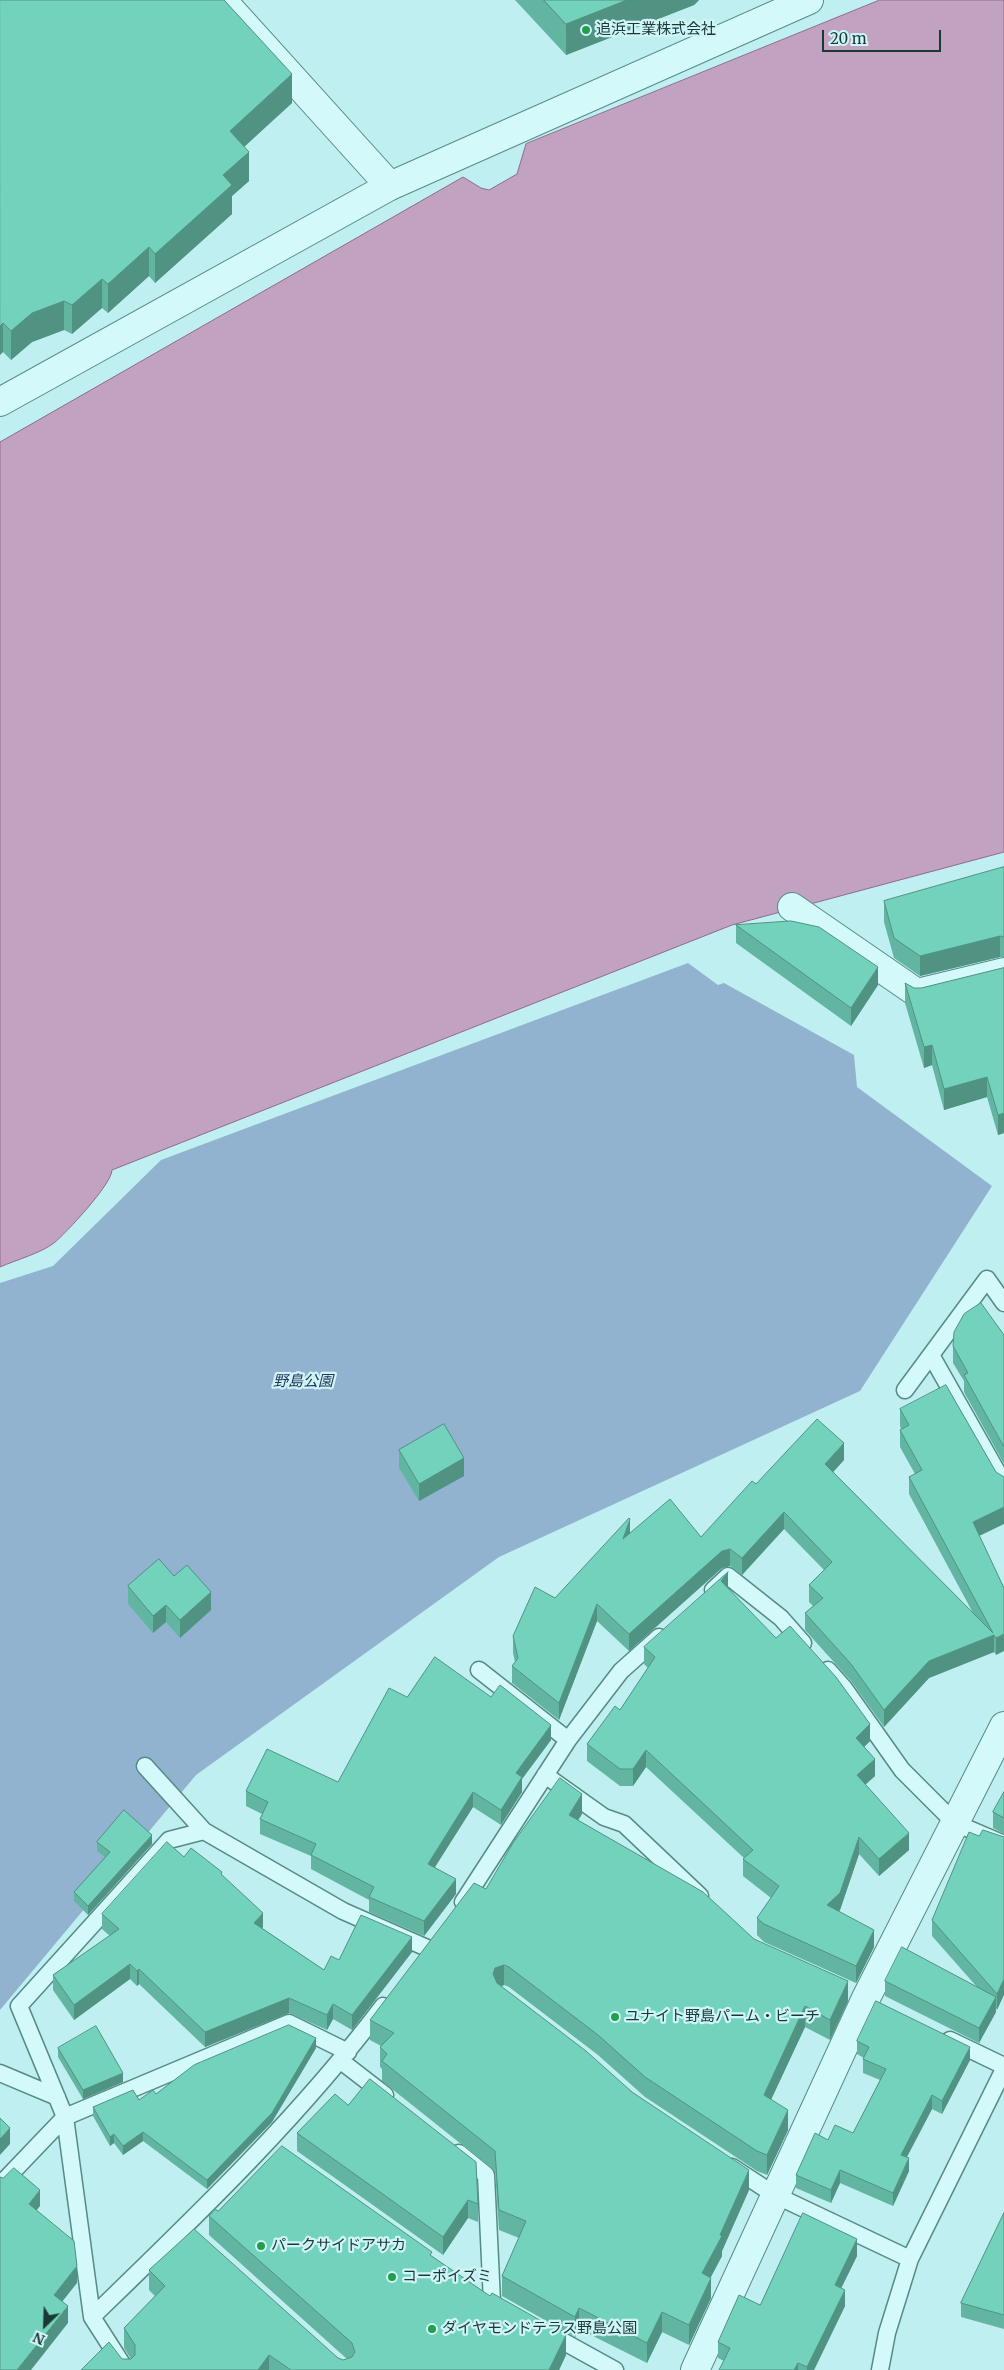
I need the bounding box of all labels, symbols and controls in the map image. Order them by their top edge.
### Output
scale bar [824,20,943,52]
place label: 追浜工業株式会社 [596,21,716,39]
marker: 追浜工業株式会社 [580,24,592,36]
text: 20 m [830,29,867,48]
park label: 野島公園 [273,1373,333,1391]
place label: ユナイト野島パーム・ビーチ [625,2008,820,2026]
marker: ユナイト野島パーム・ビーチ [609,2011,621,2023]
place label: パークサイドアサカ [271,2237,406,2255]
marker: パークサイドアサカ [255,2240,267,2252]
place label: コーポイズミ [402,2268,492,2286]
marker: コーポイズミ [386,2271,398,2283]
north arrow [20,2300,70,2350]
place label: ダイヤモンドテラス野島公園 [442,2320,637,2338]
marker: ダイヤモンドテラス野島公園 [426,2323,438,2335]
text: N [30,2328,48,2349]

